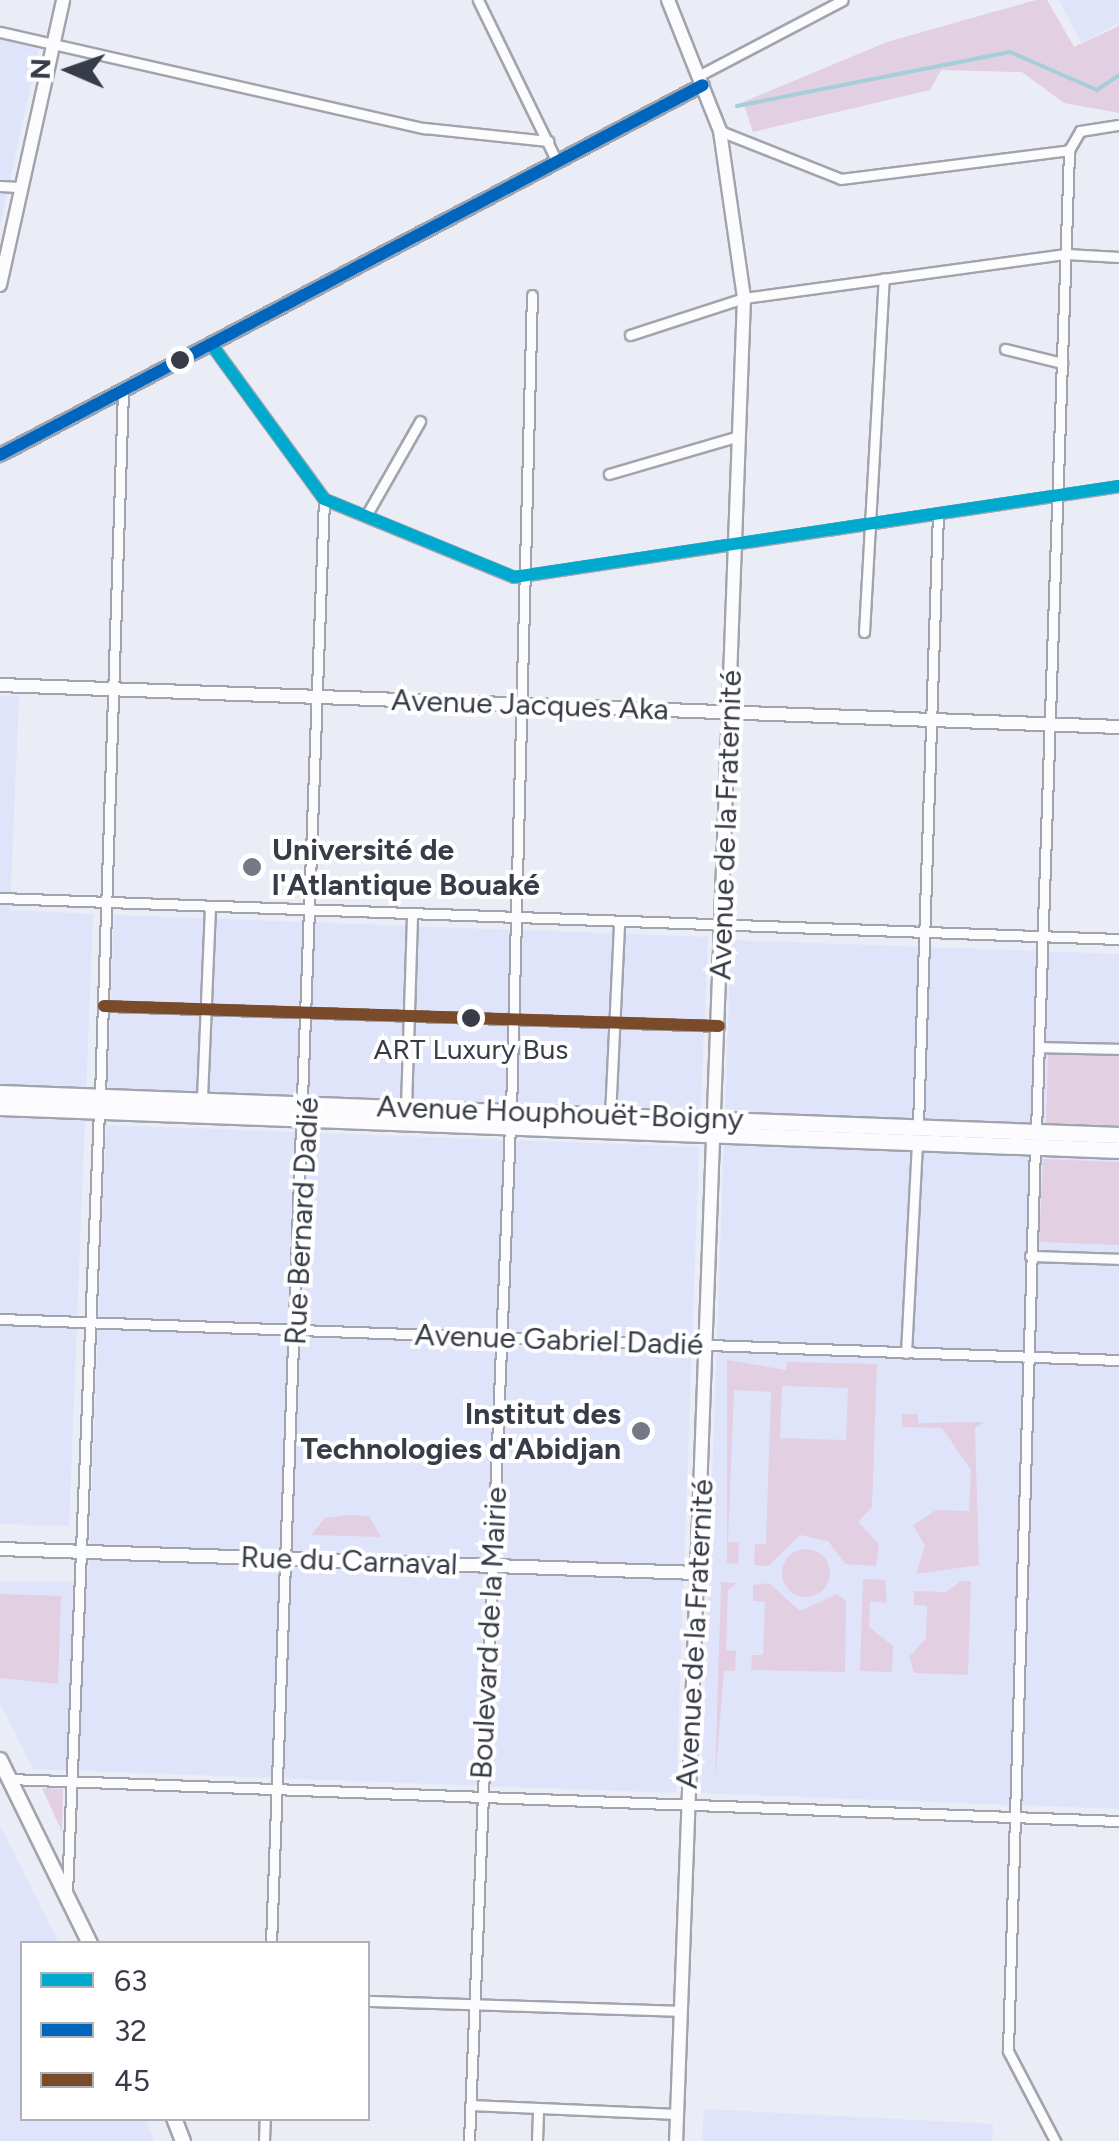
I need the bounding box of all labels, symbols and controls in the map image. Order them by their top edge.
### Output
north arrow [20,20,120,120]
text: N [23,58,57,80]
unlabelled marker [170,350,190,370]
street label: Avenue de la Fraternité [703,669,749,981]
street label: Avenue Jacques Aka [391,682,669,728]
place label: Université de l'Atlantique Bouaké [272,832,540,902]
marker: Université de l'Atlantique Bouaké [241,856,263,878]
marker: ART Luxury Bus [461,1008,481,1028]
place label: ART Luxury Bus [374,1032,568,1066]
street label: Avenue Houphouët-Boigny [376,1089,744,1137]
street label: Rue Bernard Dadié [278,1096,326,1346]
street label: Avenue Gabriel Dadié [414,1317,704,1363]
place label: Institut des Technologies d'Abidjan [300,1396,621,1466]
marker: Institut des Technologies d'Abidjan [630,1420,652,1442]
street label: Avenue de la Fraternité [669,1478,721,1790]
street label: Boulevard de la Mairie [463,1486,515,1780]
street label: Rue du Carnaval [240,1539,458,1583]
legend [20,1941,370,2121]
text: 63 [114,1962,147,1999]
text: 32 [114,2012,147,2049]
text: 45 [114,2062,150,2099]

